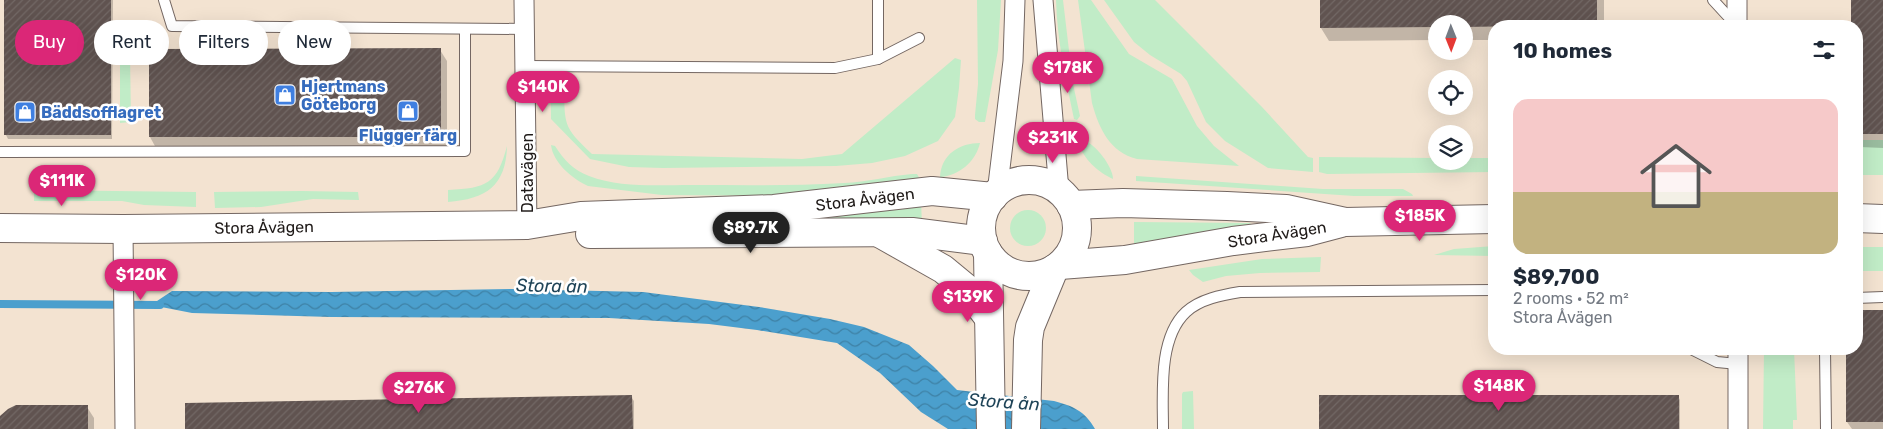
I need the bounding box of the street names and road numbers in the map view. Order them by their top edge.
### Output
street label: Datavägen [518,133,537,213]
street label: Stora Åvägen [815,184,916,215]
street label: Stora Åvägen [214,217,314,238]
street label: Stora Åvägen [1226,217,1328,252]

